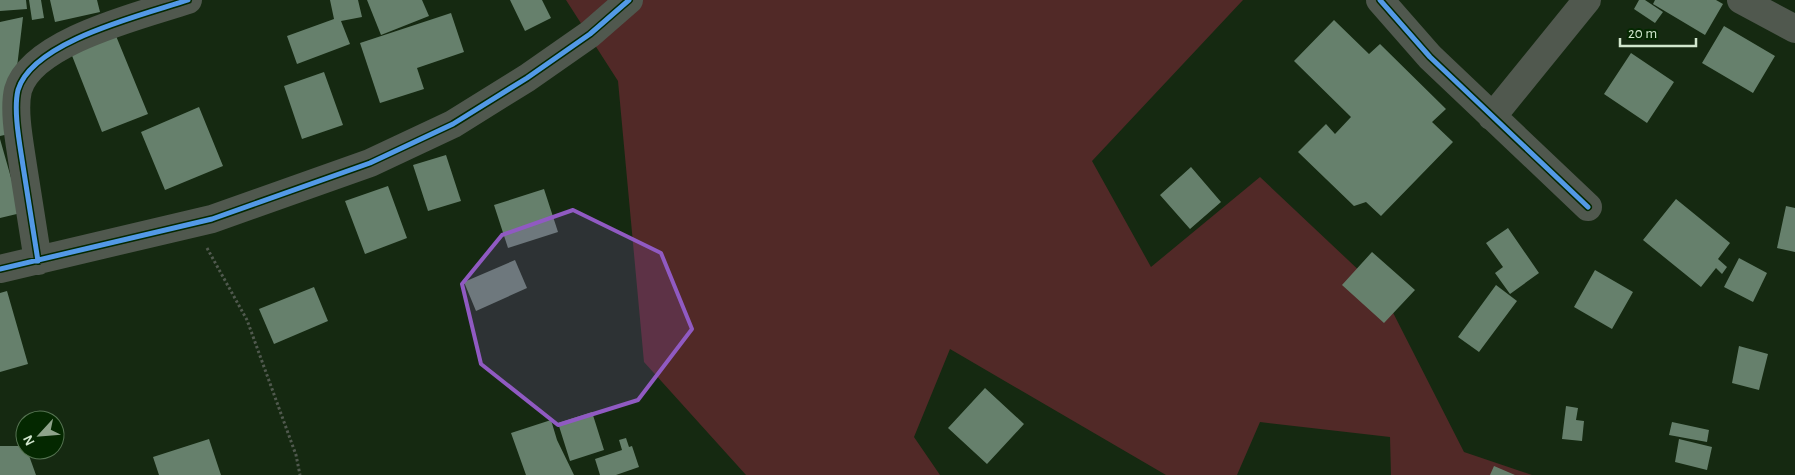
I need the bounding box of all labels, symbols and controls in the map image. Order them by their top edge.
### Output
scale bar [1620,15,1696,47]
text: 20 m [1628,26,1657,41]
north arrow [15,410,65,460]
text: N [21,433,38,448]

